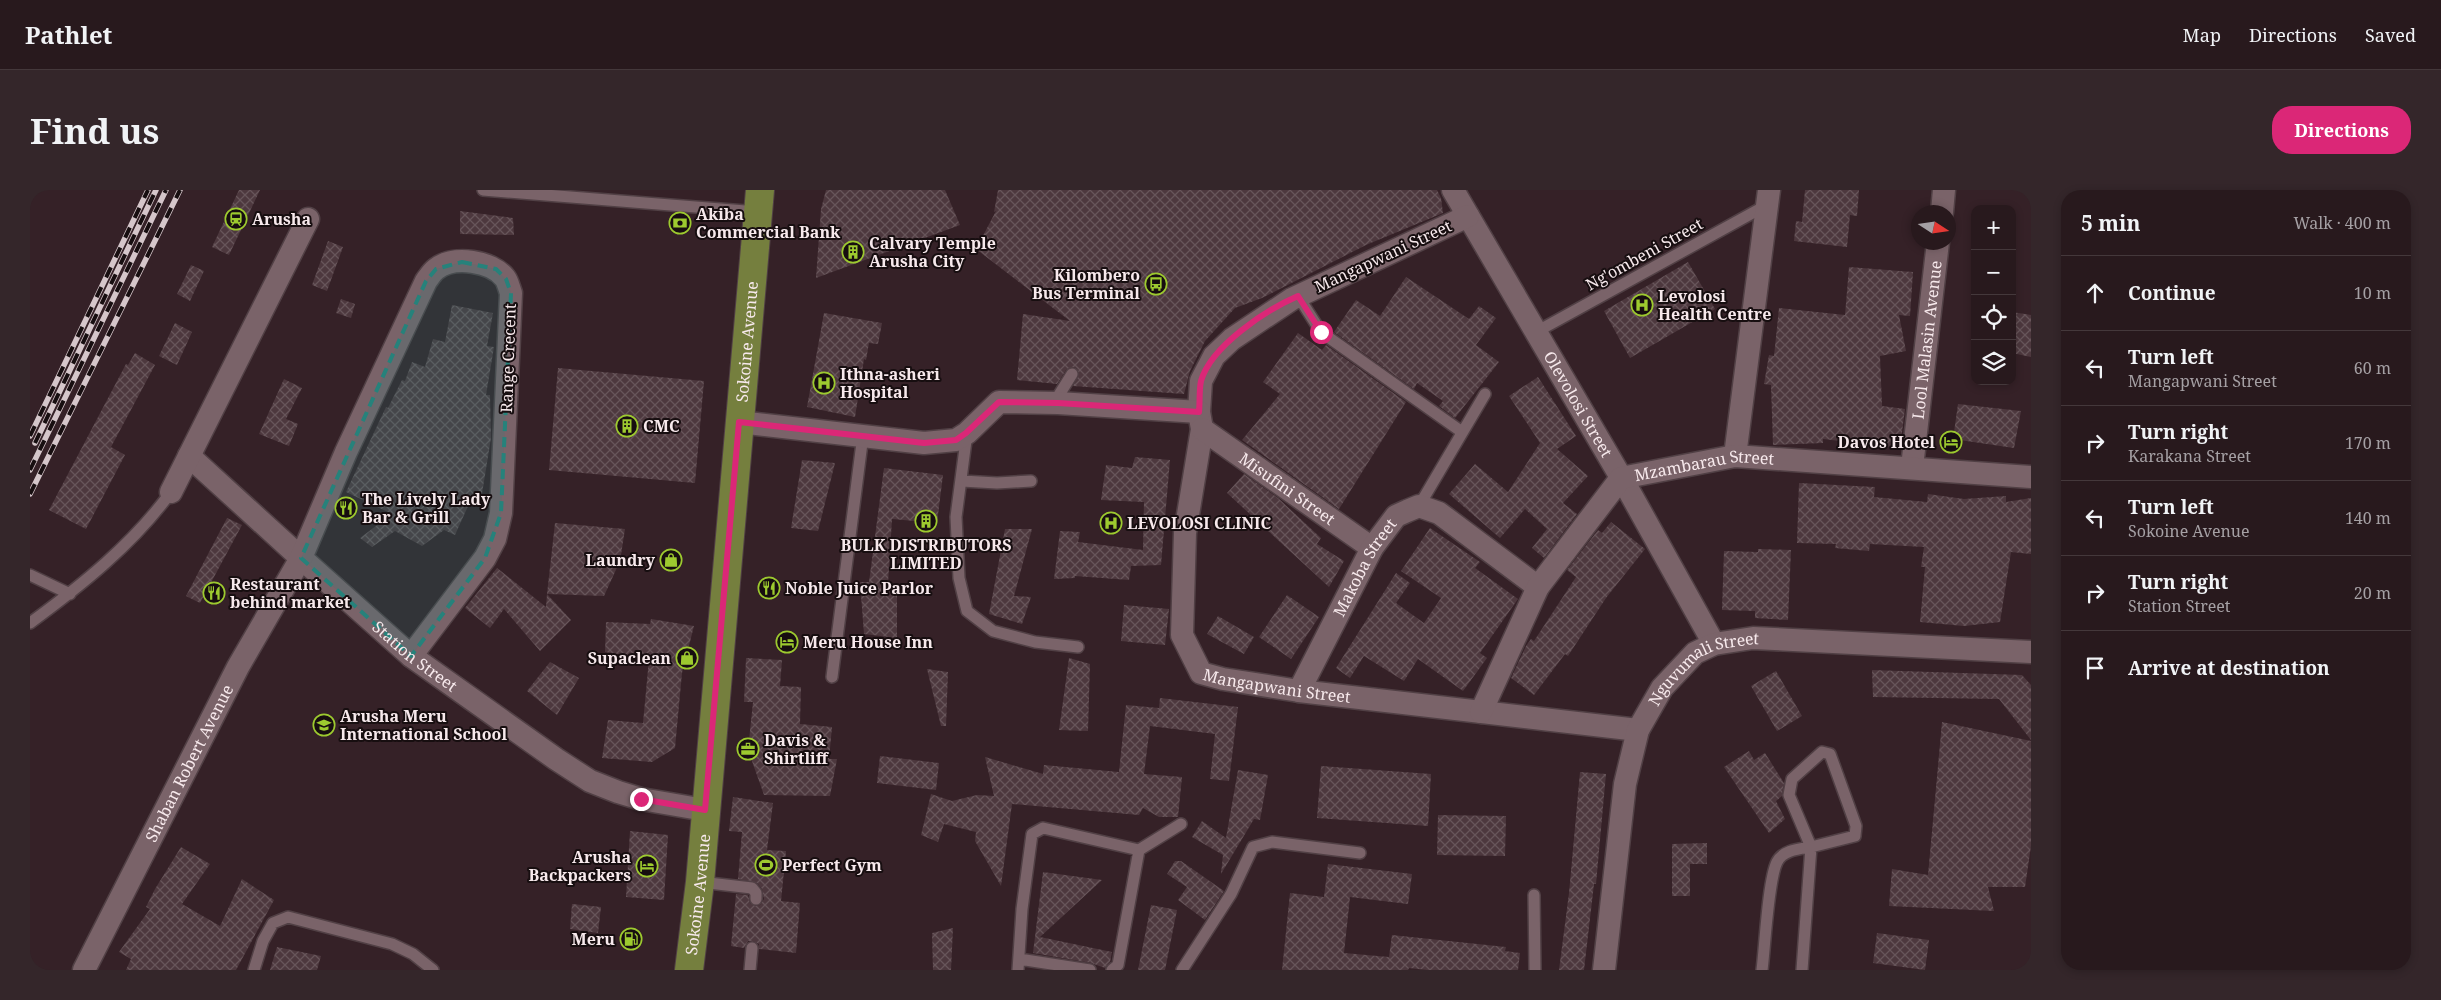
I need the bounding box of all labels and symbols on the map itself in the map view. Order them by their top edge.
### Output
place label: Akiba Commercial Bank [696,203,841,243]
north arrow [1911,205,1956,250]
station icon: Arusha [224,207,248,231]
place label: Arusha [252,208,311,230]
bank icon: Akiba Commercial Bank [668,211,692,235]
street label: Ng'ombeni Street [1581,212,1707,295]
street label: Mangapwani Street [1311,214,1455,297]
place label: Calvary Temple Arusha City [869,232,996,272]
building icon: Calvary Temple Arusha City [841,240,865,264]
street label: Lool Malasin Avenue [1907,259,1947,420]
place label: Kilombero Bus Terminal [1032,264,1140,304]
bus stop icon: Kilombero Bus Terminal [1144,272,1168,296]
street label: Sokoine Avenue [731,280,763,403]
place label: Levolosi Health Centre [1658,285,1771,325]
hospital icon: Levolosi Health Centre [1630,293,1654,317]
street label: Range Crecent [495,303,521,413]
route start [1310,321,1333,344]
street label: Olevolosi Street [1539,347,1618,461]
place label: Ithna-asheri Hospital [840,363,940,403]
hospital icon: Ithna-asheri Hospital [812,371,836,395]
building icon: CMC [615,414,639,438]
place label: CMC [643,415,680,437]
hotel icon: Davos Hotel [1939,430,1963,454]
place label: Davos Hotel [1838,431,1935,453]
street label: Mzambarau Street [1633,445,1775,486]
street label: Misufini Street [1235,447,1340,530]
place label: The Lively Lady Bar & Grill [362,488,491,528]
restaurant icon: The Lively Lady Bar & Grill [334,496,358,520]
building icon: BULK DISTRIBUTORS LIMITED [914,509,938,533]
hospital icon: LEVOLOSI CLINIC [1099,511,1123,535]
place label: LEVOLOSI CLINIC [1127,512,1272,534]
street label: Makoba Street [1328,514,1402,620]
place label: BULK DISTRIBUTORS LIMITED [840,534,1012,574]
shop icon: Laundry [659,548,683,572]
place label: Laundry [586,549,656,571]
place label: Restaurant behind market [230,573,351,613]
restaurant icon: Noble Juice Parlor [757,576,781,600]
place label: Noble Juice Parlor [785,577,934,599]
restaurant icon: Restaurant behind market [202,581,226,605]
street label: Station Street [368,616,462,697]
street label: Nguvumali Street [1643,627,1760,710]
hotel icon: Meru House Inn [775,630,799,654]
place label: Meru House Inn [803,631,933,653]
shop icon: Supaclean [675,646,699,670]
place label: Supaclean [588,647,671,669]
street label: Mangapwani Street [1201,663,1352,708]
street label: Shaban Robert Avenue [140,681,238,846]
place label: Arusha Meru International School [340,705,507,745]
school or university icon: Arusha Meru International School [312,713,336,737]
place label: Davis & Shirtliff [764,729,830,769]
office icon: Davis & Shirtliff [736,737,760,761]
route end [630,788,653,811]
street label: Sokoine Avenue [680,833,715,956]
place label: Arusha Backpackers [529,846,631,886]
sports icon: Perfect Gym [754,853,778,877]
hotel icon: Arusha Backpackers [635,854,659,878]
place label: Perfect Gym [782,854,882,876]
fuel station icon: Meru [619,927,643,951]
place label: Meru [572,928,615,950]

